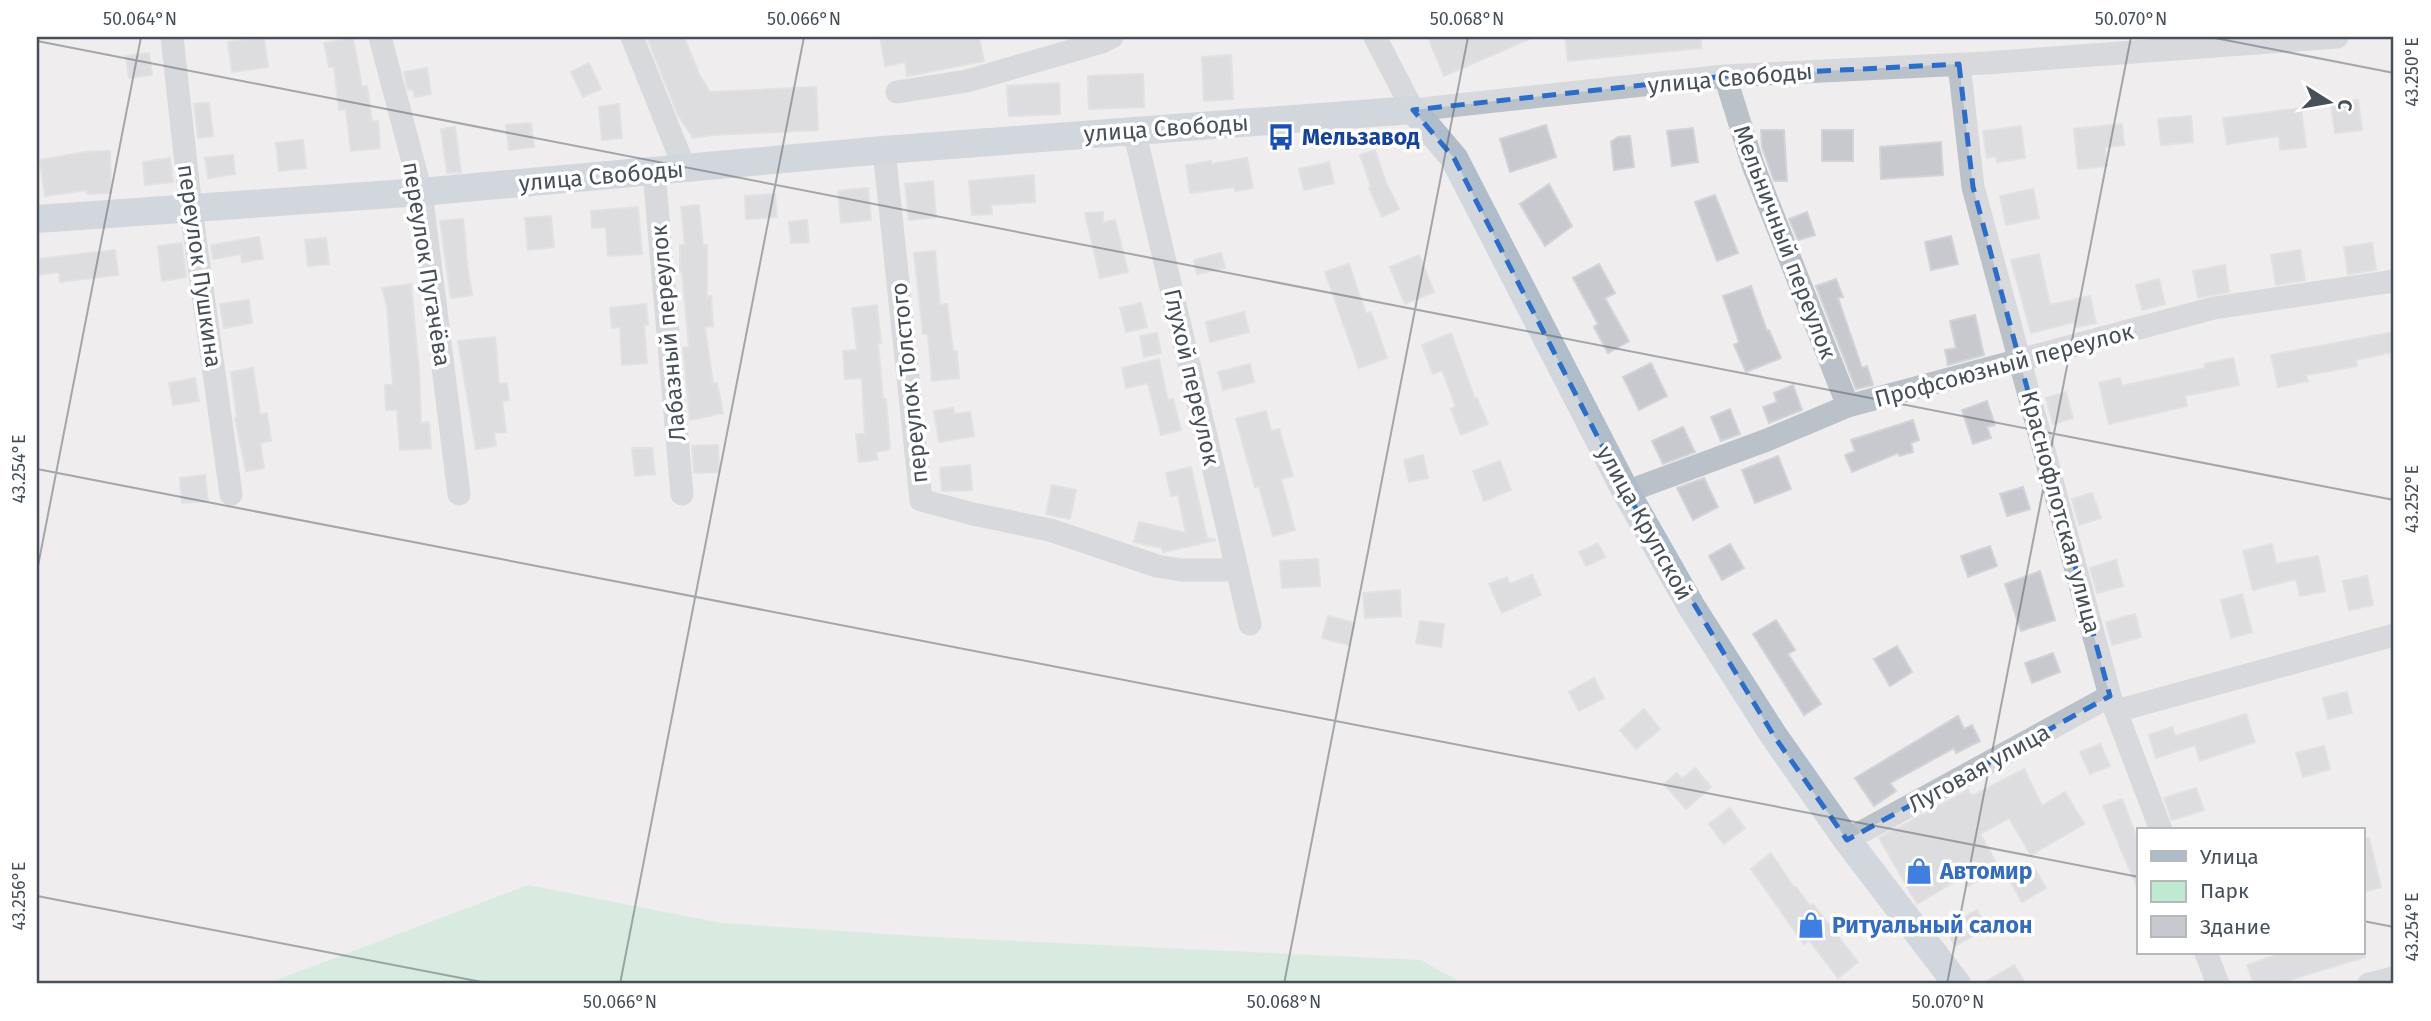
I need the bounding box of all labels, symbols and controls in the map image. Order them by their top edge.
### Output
text: 50.064°N [103,8,177,30]
text: 50.066°N [767,8,841,30]
text: 50.068°N [1430,8,1504,30]
text: 50.070°N [2095,8,2167,30]
text: 43.250°E [2401,37,2423,107]
street label: улица Свободы [1646,57,1814,99]
north arrow [2294,66,2364,136]
text: С [2333,98,2358,113]
street label: улица Свободы [1083,108,1249,148]
street label: Мельничный переулок [1728,121,1842,363]
bus stop icon: Мельзавод [1266,122,1296,152]
place label: Мельзавод [1302,123,1420,151]
street label: улица Свободы [517,155,685,197]
street label: переулок Пугачёва [397,160,457,368]
street label: переулок Пушкина [172,163,228,369]
street label: Лабазный переулок [645,224,691,442]
street label: переулок Толстого [885,281,933,485]
street label: Глухой переулок [1158,286,1226,468]
street label: Профсоюзный переулок [1872,317,2136,413]
street label: Краснофлотская улица [2015,388,2107,636]
text: 43.254°E [8,434,30,504]
street label: улица Крупской [1591,441,1699,605]
text: 43.252°E [2401,465,2423,533]
street label: Луговая улица [1903,718,2055,818]
legend [2137,828,2364,954]
text: Улица [2200,844,2259,870]
shop icon: Автомир [1904,856,1934,886]
place label: Автомир [1939,857,2032,885]
text: 43.256°E [8,862,30,930]
text: Парк [2200,878,2249,904]
text: 43.254°E [2401,892,2423,962]
shop icon: Ритуальный салон [1796,910,1826,940]
place label: Ритуальный салон [1832,911,2032,939]
text: Здание [2200,914,2271,940]
text: 50.066°N [583,991,657,1013]
text: 50.068°N [1247,991,1321,1013]
text: 50.070°N [1912,991,1984,1013]

